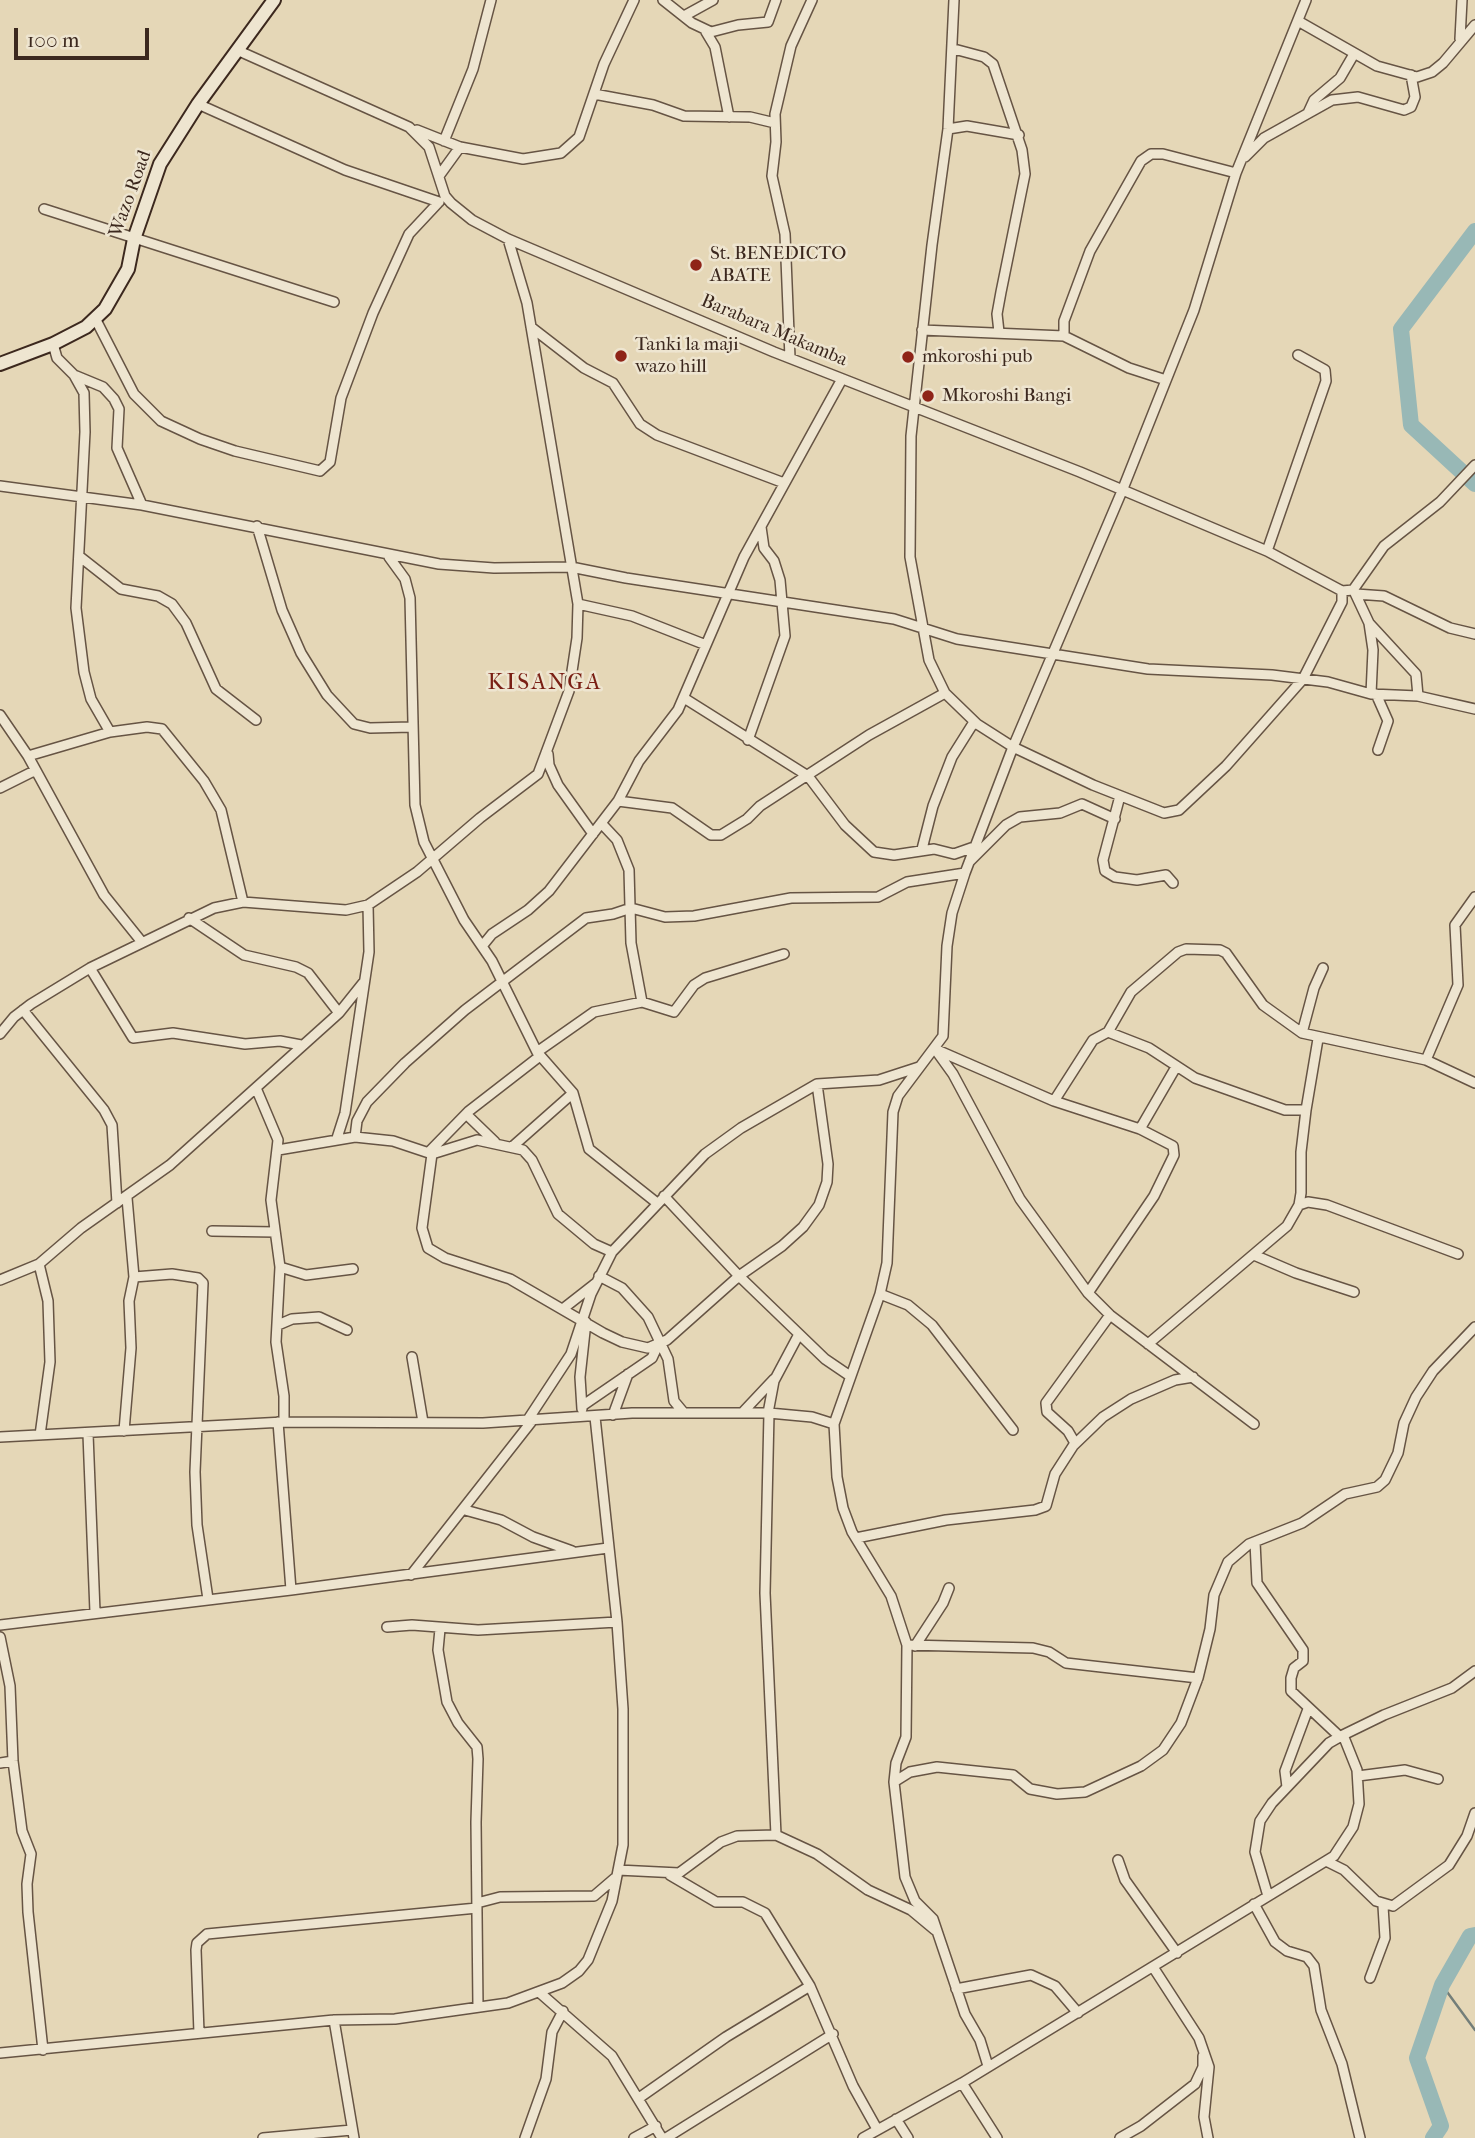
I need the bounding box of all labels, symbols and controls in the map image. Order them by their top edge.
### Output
scale bar [18,14,152,58]
text: 100 m [27,28,80,52]
street label: Wazo Road [105,148,157,240]
place label: St. BENEDICTO ABATE [710,243,846,287]
marker: St. BENEDICTO ABATE [688,257,704,273]
street label: Barabara Makamba [697,290,851,372]
place label: Tanki la maji wazo hill [635,334,739,378]
place label: mkoroshi pub [922,346,1032,368]
marker: Tanki la maji wazo hill [613,348,629,364]
marker: mkoroshi pub [900,349,916,365]
place label: Mkoroshi Bangi [942,385,1071,407]
marker: Mkoroshi Bangi [920,388,936,404]
district label: KISANGA [488,669,602,697]

